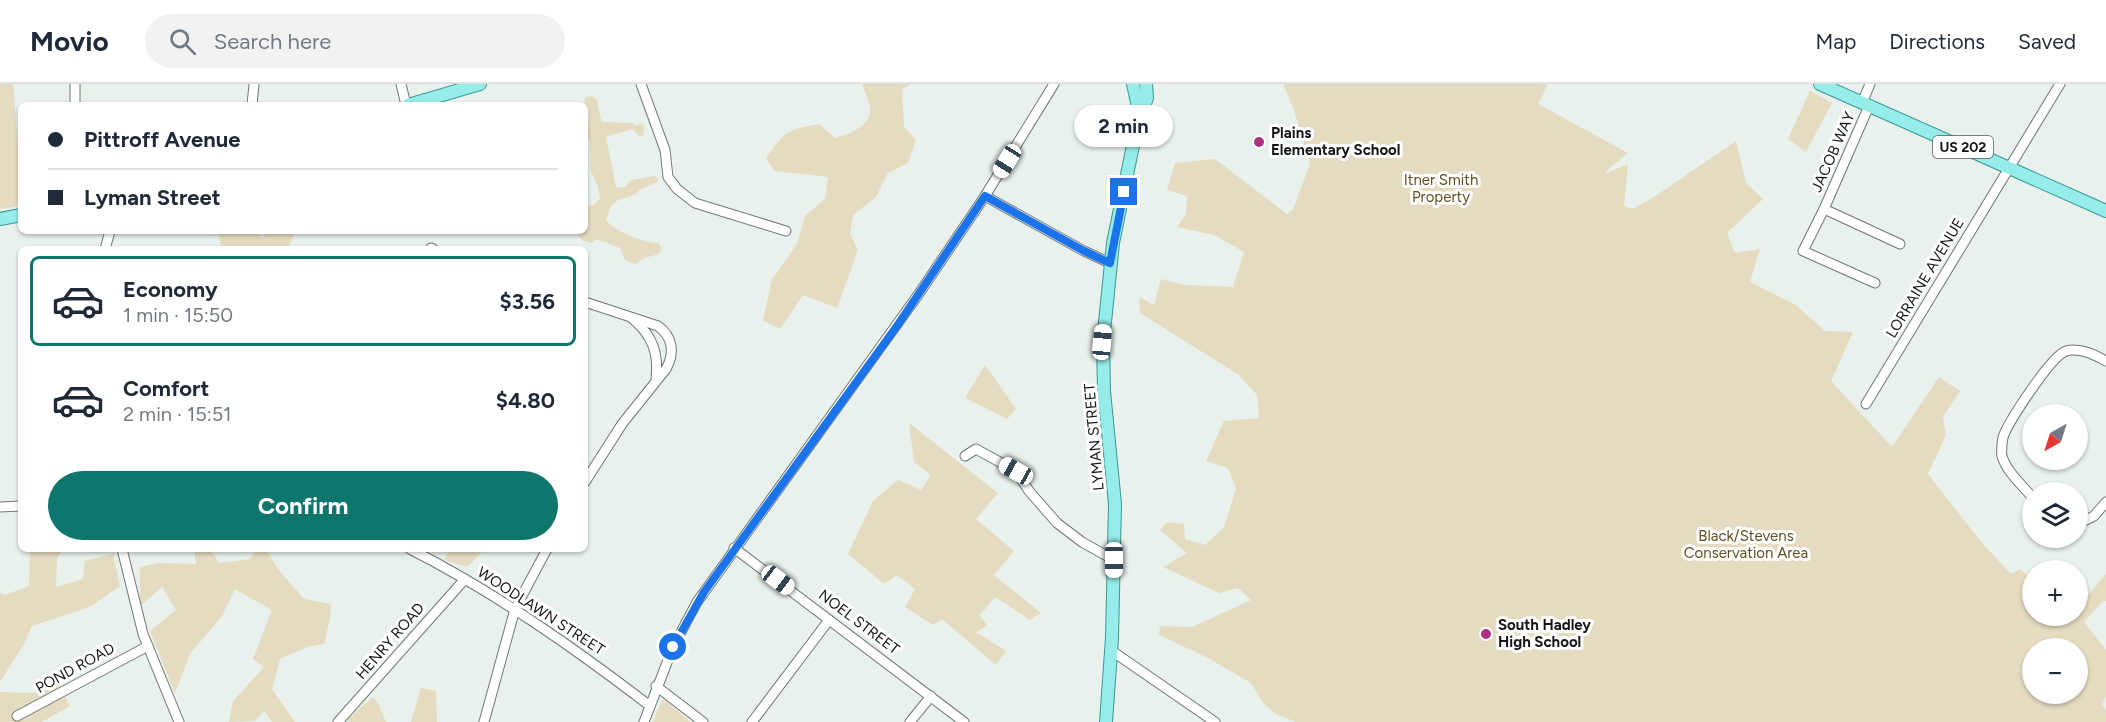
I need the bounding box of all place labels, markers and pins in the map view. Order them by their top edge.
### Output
place label: Plains Elementary School [1271,124,1401,159]
marker: Plains Elementary School [1252,135,1266,149]
place label: South Hadley High School [1498,616,1591,651]
marker: South Hadley High School [1479,627,1493,641]

